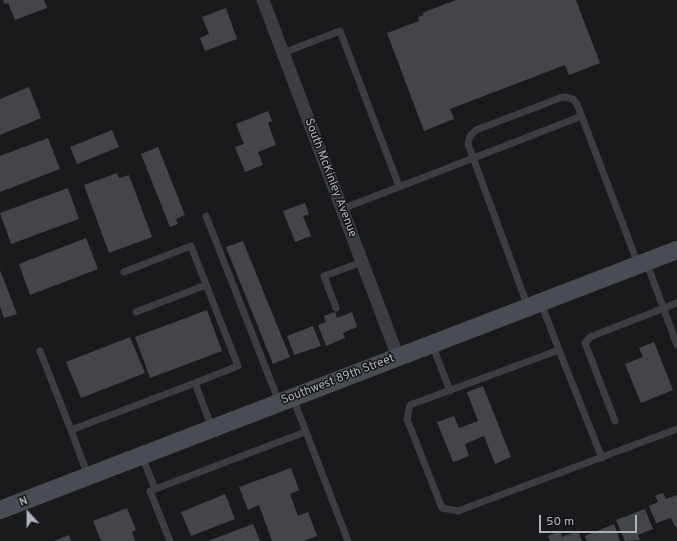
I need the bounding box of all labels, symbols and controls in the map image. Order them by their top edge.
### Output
street label: South McKinley Avenue [301,116,359,240]
street label: Southwest 89th Street [279,352,397,408]
north arrow [8,493,48,533]
text: N [18,494,30,510]
scale bar [541,507,639,533]
text: 50 m [546,514,574,530]

